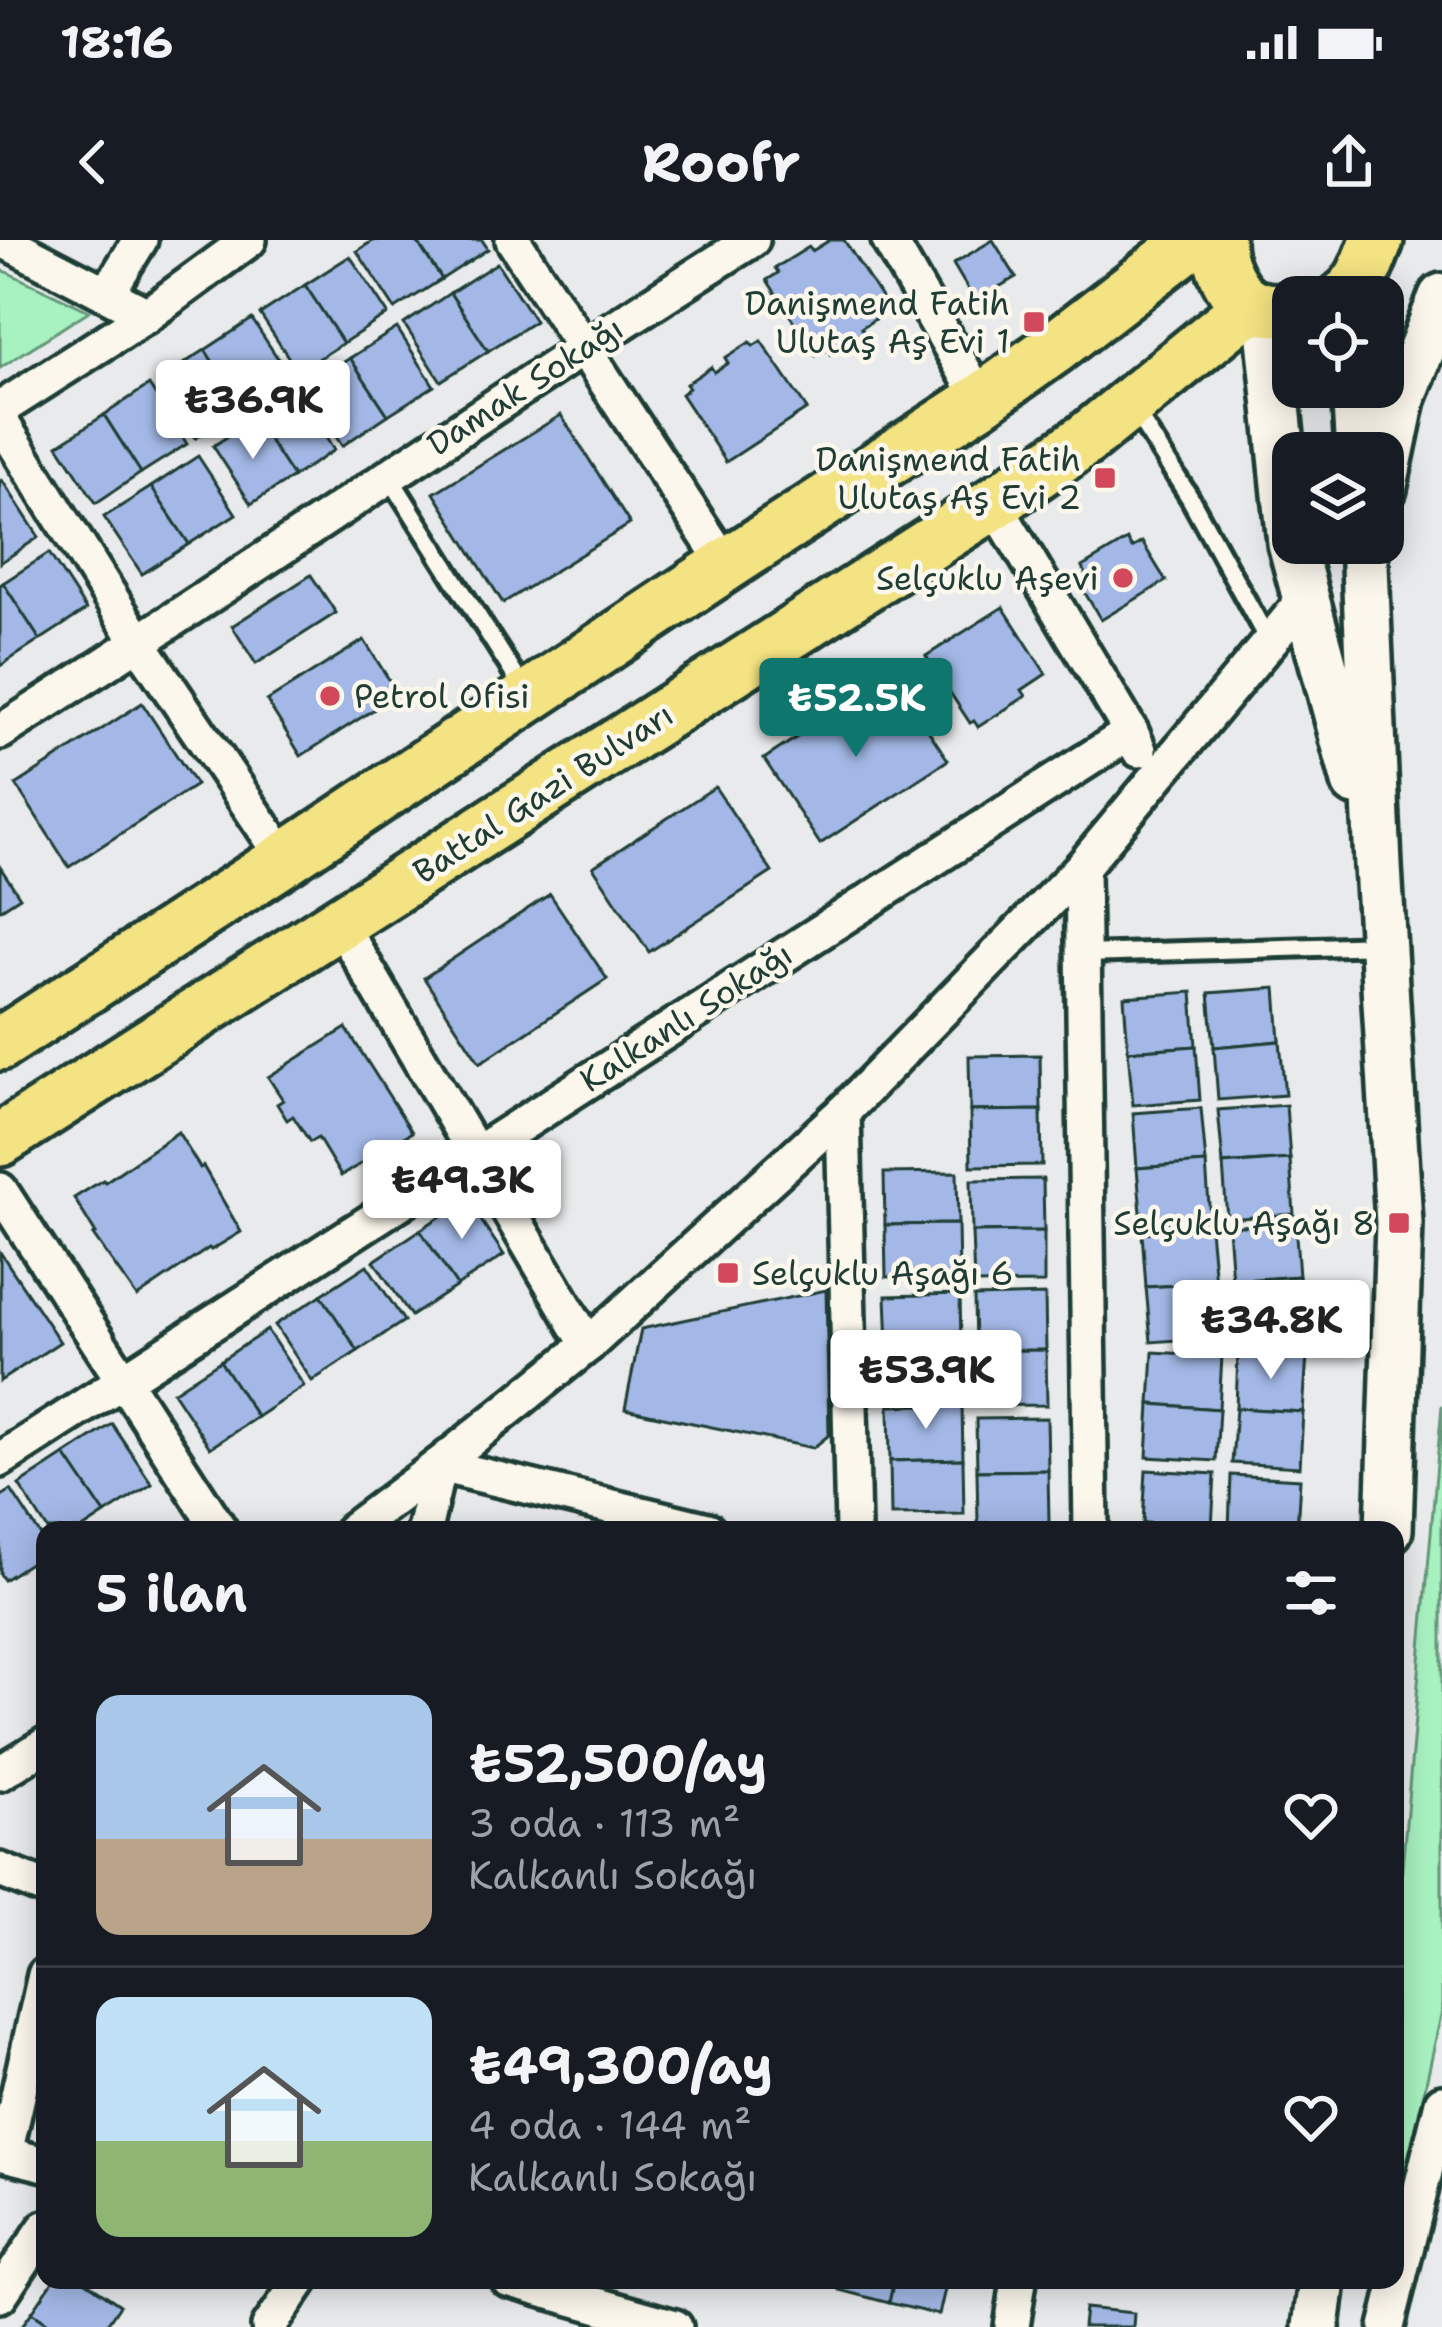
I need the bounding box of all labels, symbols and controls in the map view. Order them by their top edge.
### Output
text: 18:16 [60,12,174,72]
text: Roofr [642,126,800,198]
icon: back [60,129,126,195]
icon: share [1316,129,1382,195]
map controls [1272,276,1404,564]
button: locate [1272,276,1404,408]
place label: Danişmend Fatih Ulutaş Aş Evi 1 [745,281,1010,364]
street label: Damak Sokağı [418,306,632,466]
marker: Danişmend Fatih Ulutaş Aş Evi 1 [1021,309,1047,335]
pin: ₺36.9K [155,360,351,462]
text: ₺36.9K [183,373,323,425]
button: layers [1272,432,1404,564]
place label: Danişmend Fatih Ulutaş Aş Evi 2 [816,437,1081,520]
marker: Danişmend Fatih Ulutaş Aş Evi 2 [1092,465,1118,491]
place label: Selçuklu Aşevi [876,556,1099,601]
marker: Selçuklu Aşevi [1110,565,1136,591]
pin: ₺52.5K [758,658,954,760]
text: ₺52.5K [786,671,926,723]
place label: Petrol Ofisi [354,674,530,719]
marker: Petrol Ofisi [317,683,343,709]
street label: Battal Gazi Bulvarı [404,692,682,894]
street label: Kalkanlı Sokağı [571,931,801,1103]
pin: ₺49.3K [364,1140,560,1242]
text: ₺49.3K [390,1153,534,1205]
place label: Selçuklu Aşağı 8 [1113,1201,1375,1246]
marker: Selçuklu Aşağı 8 [1386,1210,1412,1236]
place label: Selçuklu Aşağı 6 [752,1251,1014,1296]
marker: Selçuklu Aşağı 6 [715,1260,741,1286]
pin: ₺34.8K [1173,1280,1369,1382]
text: ₺34.8K [1200,1293,1342,1345]
pin: ₺53.9K [828,1330,1024,1432]
text: ₺53.9K [857,1343,995,1395]
text: 5 ilan [96,1559,247,1627]
icon: filters [1278,1560,1344,1626]
text: ₺52,500/ay [468,1729,767,1797]
icon: home [192,1743,336,1887]
icon: heart [1278,1782,1344,1848]
text: 3 oda · 113 m² [468,1797,740,1849]
text: Kalkanlı Sokağı [468,1849,757,1901]
text: ₺49,300/ay [468,2031,773,2099]
icon: home [192,2045,336,2189]
icon: heart [1278,2084,1344,2150]
text: 4 oda · 144 m² [468,2099,752,2151]
text: Kalkanlı Sokağı [468,2151,757,2203]

